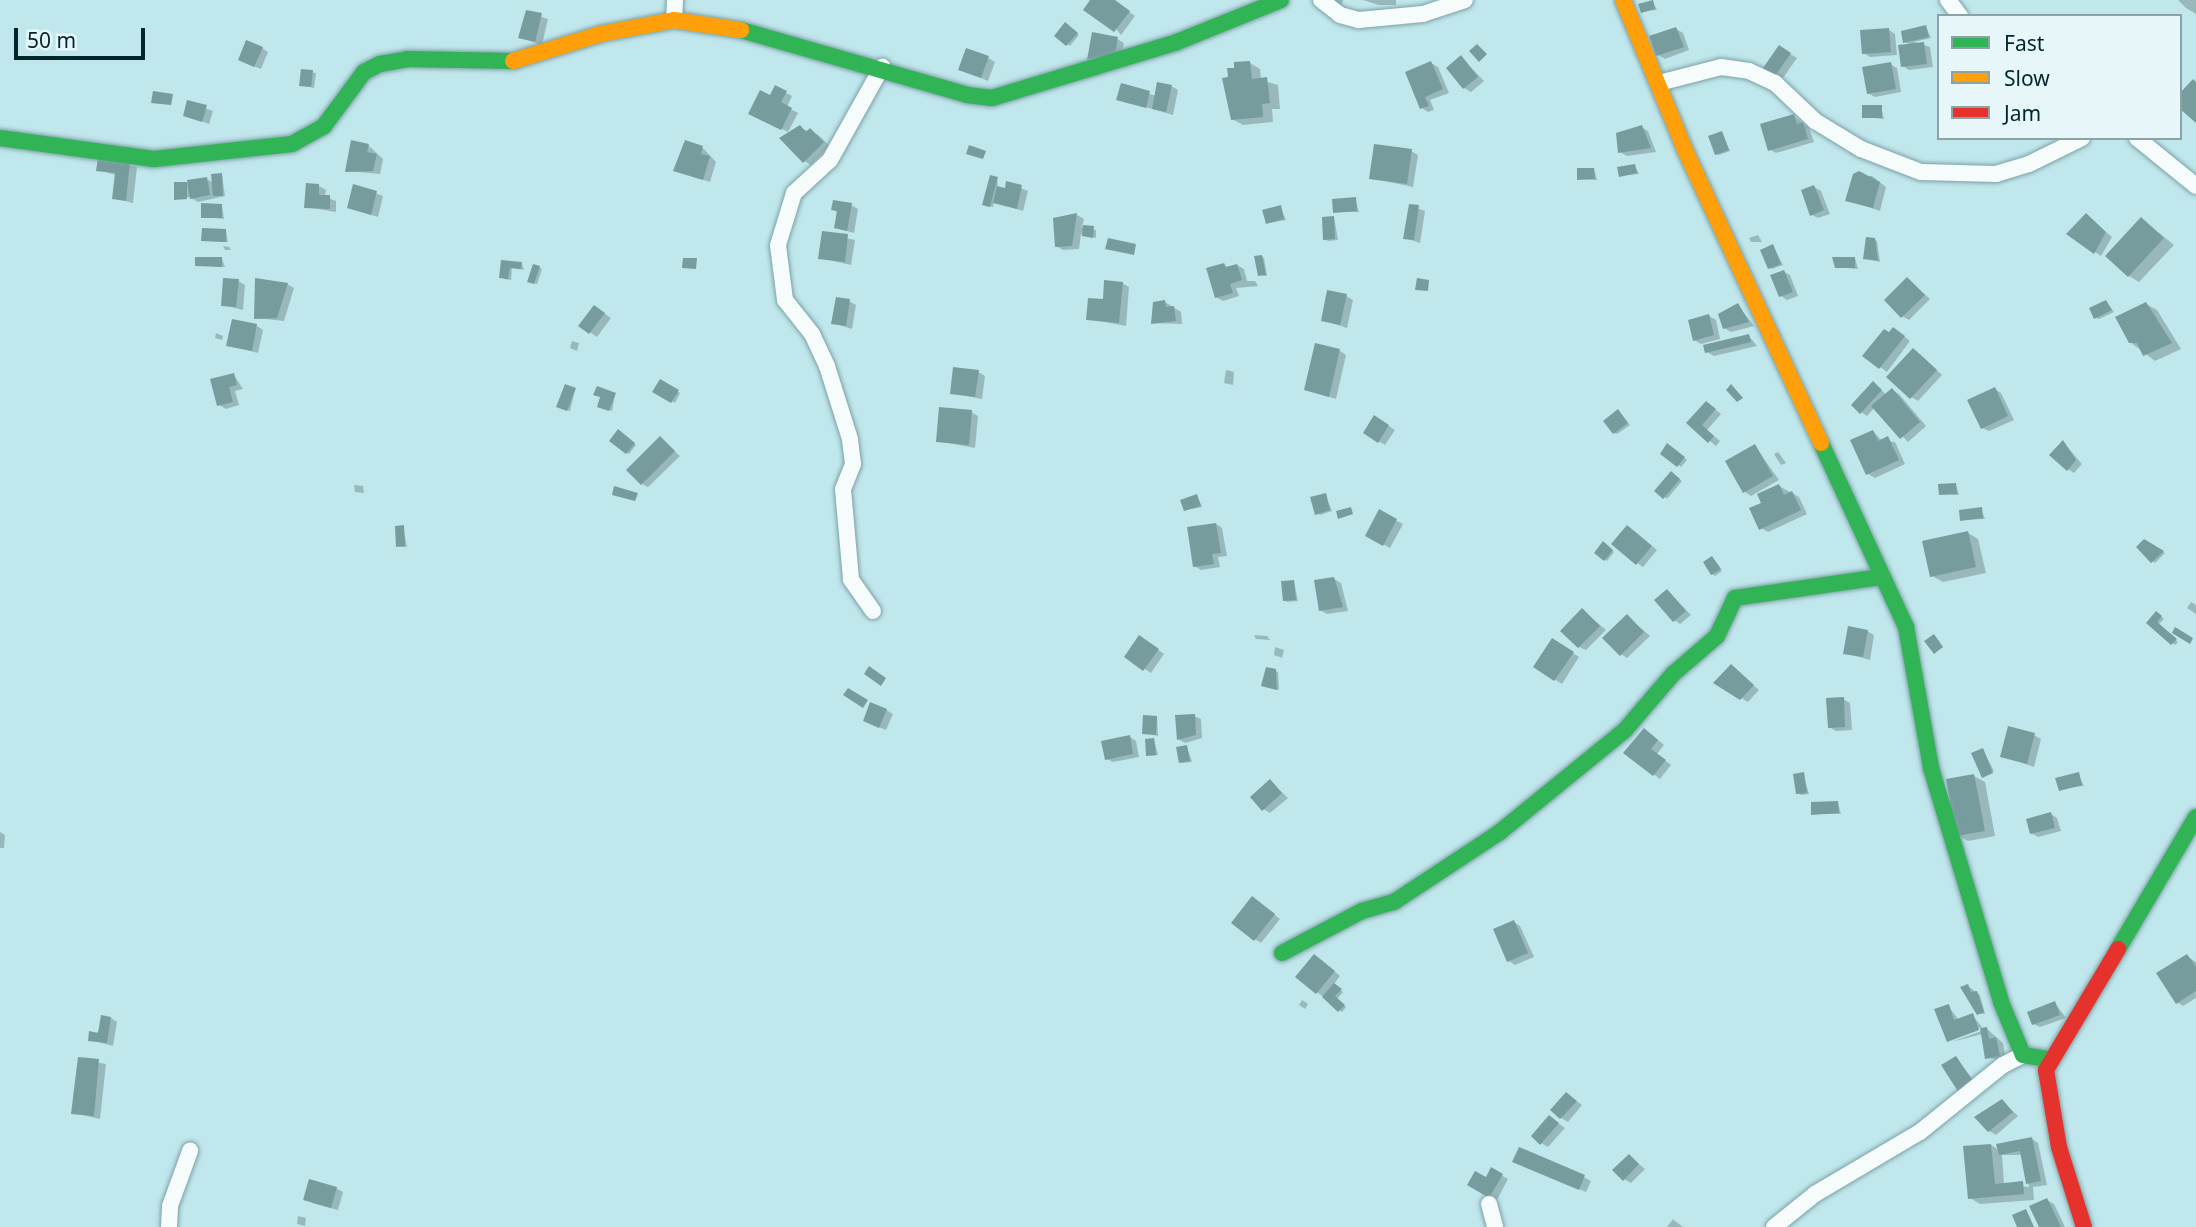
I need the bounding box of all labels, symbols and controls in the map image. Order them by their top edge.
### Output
scale bar [18,14,149,58]
legend [1937,14,2182,140]
text: 50 m [27,26,76,54]
text: Fast [2004,29,2044,57]
text: Slow [2004,64,2050,92]
text: Jam [2004,99,2041,127]

